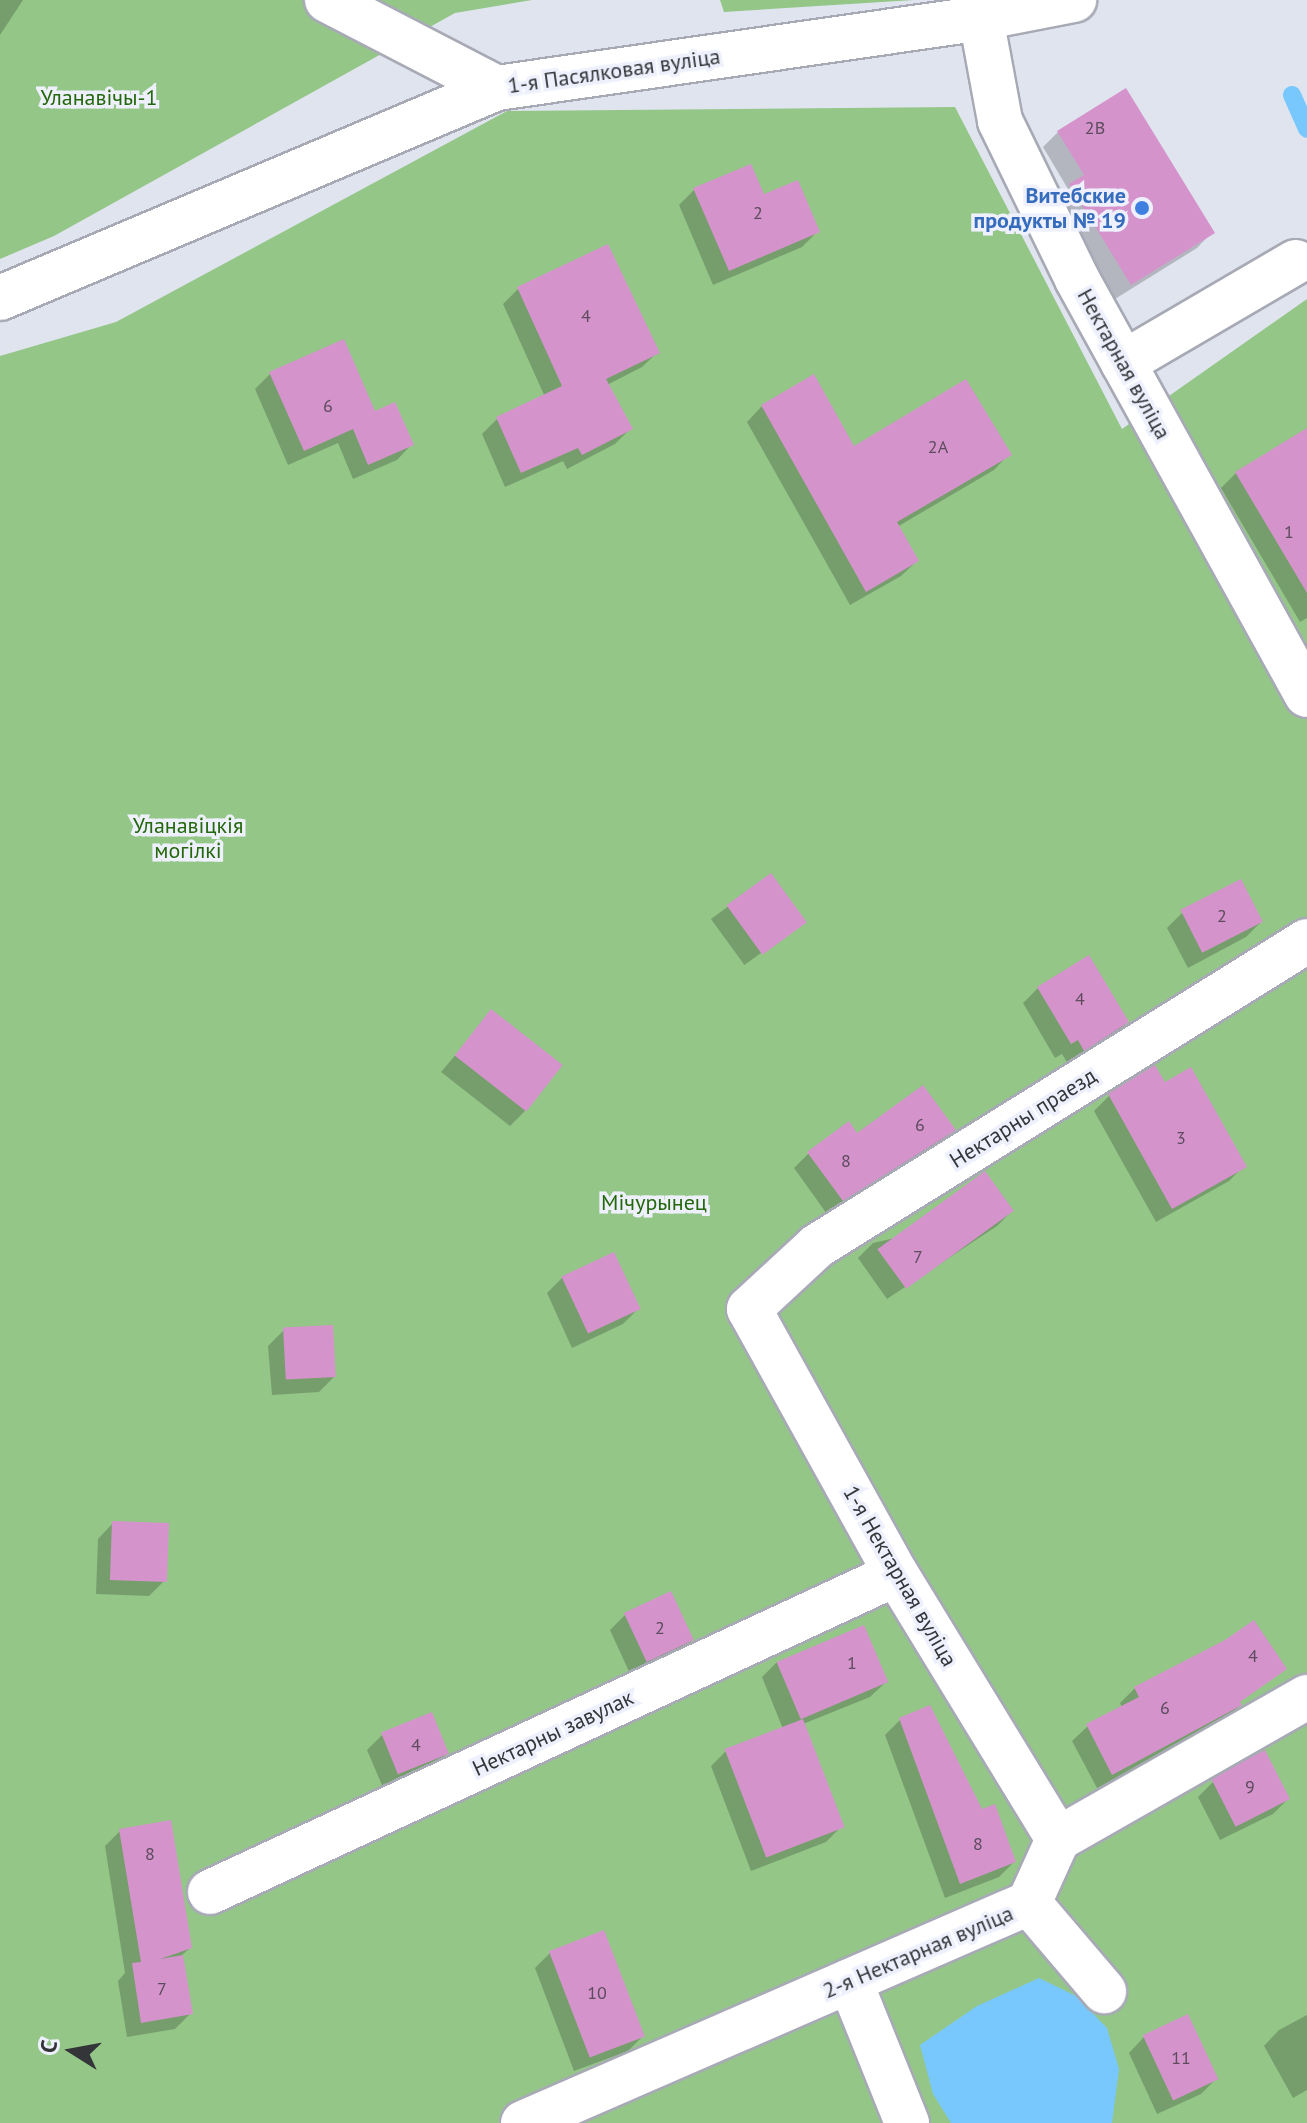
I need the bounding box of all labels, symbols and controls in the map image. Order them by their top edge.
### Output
street label: 1-я Пасялковая вуліца [506,43,722,99]
park label: Уланавічы-1 [40,85,158,111]
house number: 2В [1085,117,1105,139]
place label: Витебские продукты № 19 [973,182,1126,234]
marker: Витебские продукты № 19 [1133,199,1151,217]
house number: 2 [753,202,763,224]
street label: Нектарная вуліца [1072,284,1176,444]
house number: 4 [581,305,591,327]
house number: 6 [323,395,333,417]
house number: 2А [928,436,948,458]
house number: 1 [1284,521,1294,543]
park label: Уланавіцкія могілкі [133,812,243,864]
house number: 2 [1217,905,1227,927]
house number: 4 [1075,988,1085,1010]
street label: Нектарны праезд [945,1062,1101,1174]
house number: 6 [915,1114,925,1136]
house number: 3 [1176,1127,1186,1149]
house number: 8 [841,1150,851,1172]
park label: Мічурынец [601,1190,707,1216]
house number: 7 [913,1246,923,1268]
street label: 1-я Нектарная вуліца [838,1481,962,1671]
house number: 2 [655,1617,665,1639]
house number: 4 [1248,1645,1258,1667]
house number: 1 [847,1652,857,1674]
street label: Нектарны завулак [468,1684,638,1782]
house number: 6 [1160,1697,1170,1719]
house number: 4 [411,1734,421,1756]
house number: 9 [1245,1776,1255,1798]
house number: 8 [973,1833,983,1855]
house number: 8 [145,1843,155,1865]
street label: 2-я Нектарная вуліца [819,1900,1017,2004]
house number: 7 [157,1978,167,2000]
house number: 10 [587,1982,607,2004]
north arrow [32,2011,112,2091]
text: С [34,2038,63,2055]
house number: 11 [1171,2047,1191,2069]

